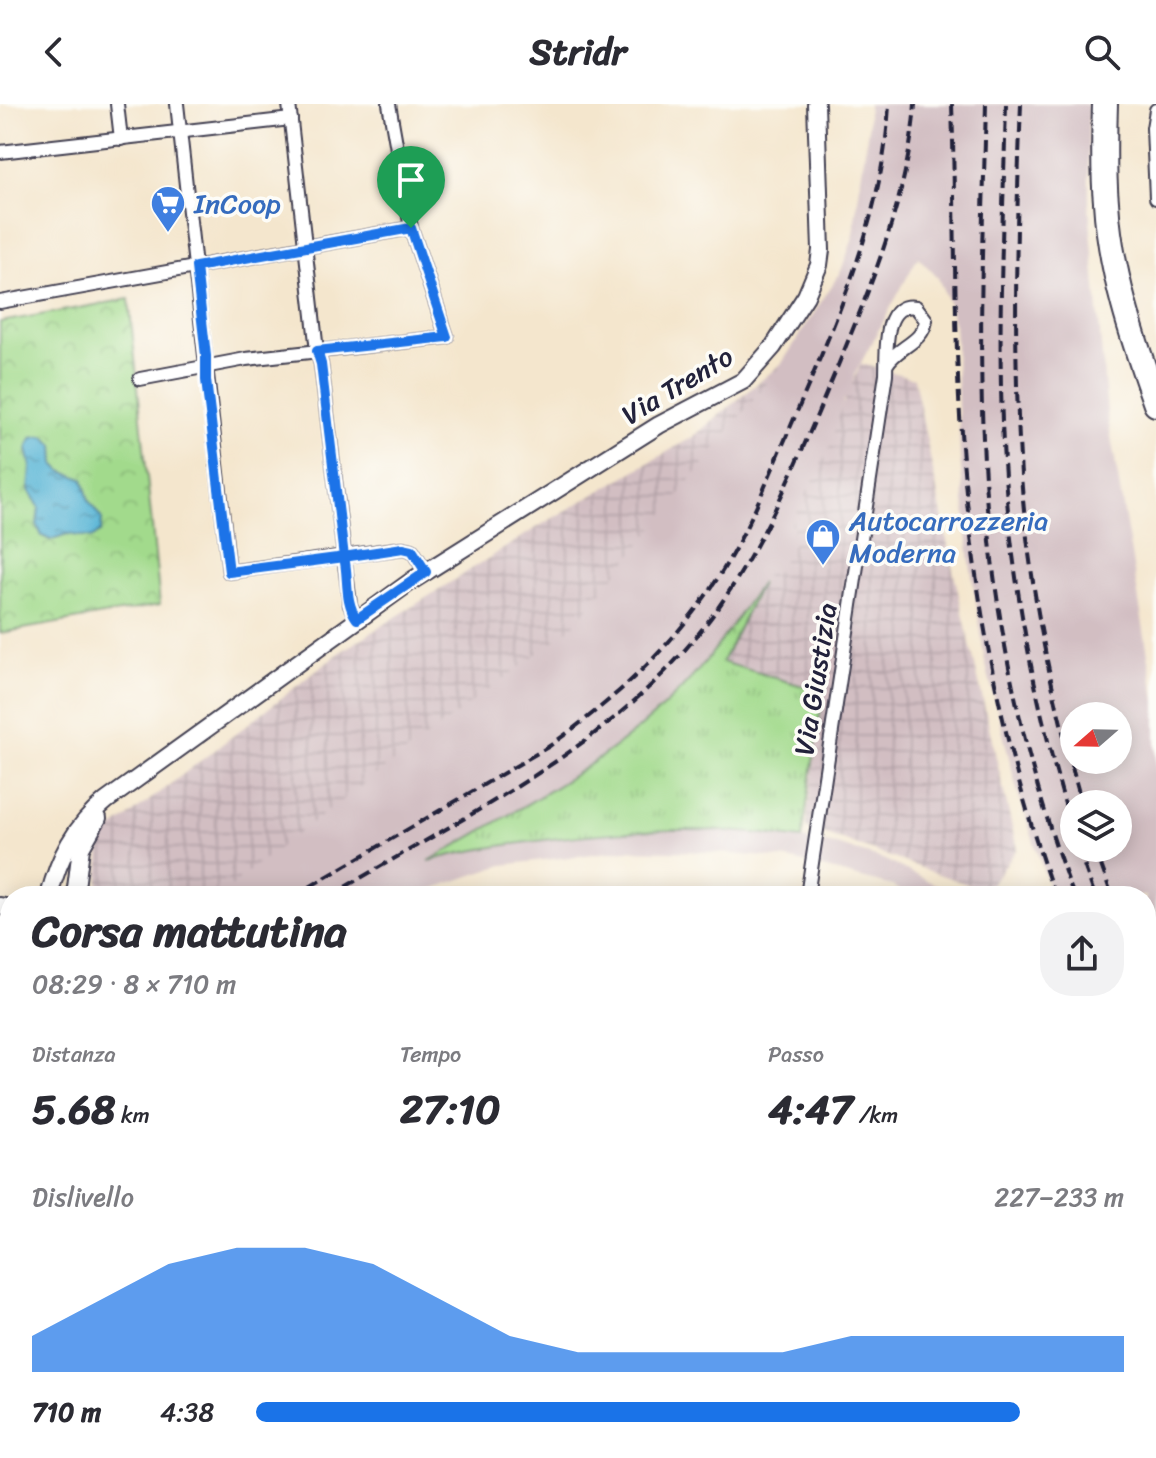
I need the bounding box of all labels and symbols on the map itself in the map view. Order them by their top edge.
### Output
pin [377,146,445,228]
place label: InCoop [193,179,281,228]
supermarket icon: InCoop [149,184,187,234]
street label: Via Trento [612,333,743,438]
place label: Autocarrozzeria Moderna [848,496,1048,577]
shop icon: Autocarrozzeria Moderna [804,517,842,567]
street label: Via Giustizia [779,599,852,759]
north arrow [1060,702,1132,774]

